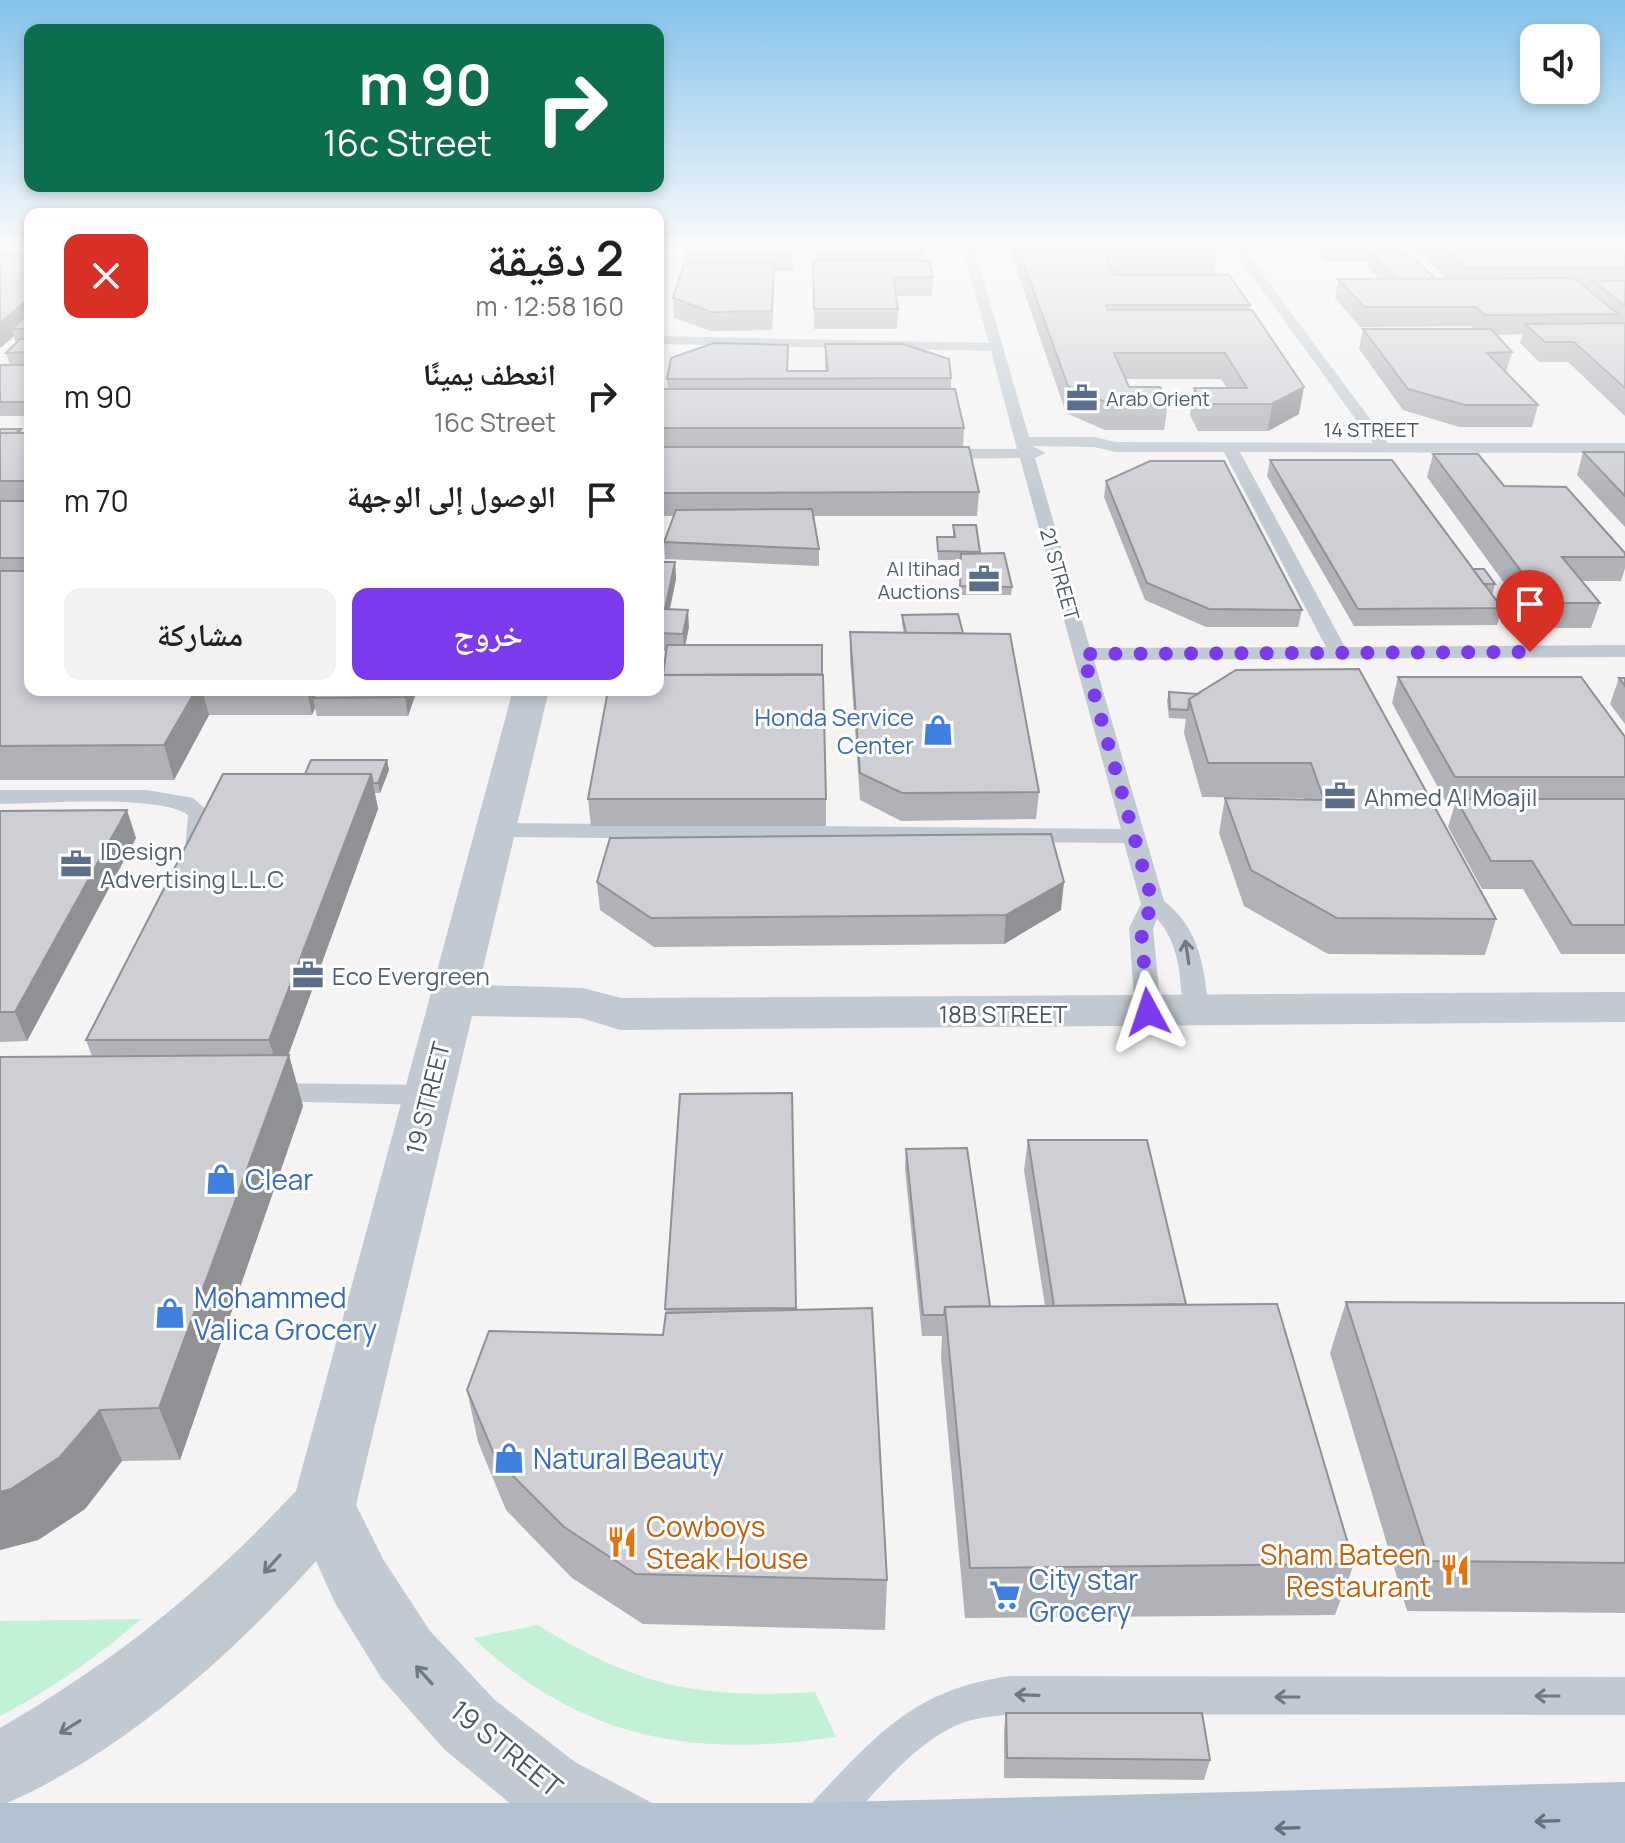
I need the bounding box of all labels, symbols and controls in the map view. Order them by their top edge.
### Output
map controls [1520,24,1600,104]
button: sound [1520,24,1600,104]
text: 90 m [359,45,492,122]
icon: right [520,56,624,160]
text: 16c Street [323,118,492,167]
text: 2 دقيقة [486,225,624,290]
button: close [64,234,148,318]
text: 160 m · 12:58 [475,288,624,324]
text: انعطف يمينًا [423,353,556,394]
icon: right [580,374,624,418]
text: 90 m [64,376,132,417]
office icon: Arab Orient [1065,381,1099,415]
place label: Arab Orient [1106,385,1210,412]
text: 16c Street [434,404,556,440]
street label: 14 STREET [1323,416,1419,443]
text: الوصول إلى الوجهة [347,475,556,516]
icon: arrive [580,478,624,522]
text: 70 m [64,480,129,521]
street label: 21 STREET [1034,525,1086,623]
place label: Al Itihad Auctions [877,555,960,605]
office icon: Al Itihad Auctions [967,562,1001,596]
pin [1496,570,1564,652]
icon: arrive [1508,582,1552,626]
button: مشاركة [64,588,336,680]
button: خروج [352,588,624,680]
place label: Honda Service Center [755,700,914,761]
shop icon: Honda Service Center [921,713,955,747]
office icon: Ahmed Al Moajil [1323,779,1357,813]
place label: Ahmed Al Moajil [1364,780,1537,813]
place label: IDesign Advertising L.L.C [100,834,284,895]
office icon: IDesign Advertising L.L.C [59,847,93,881]
one-way arrow [1179,939,1194,965]
office icon: Eco Evergreen [291,958,325,992]
place label: Eco Evergreen [332,959,490,992]
position arrow [1106,970,1190,1054]
street label: 18B STREET [939,997,1068,1030]
street label: 19 STREET [397,1038,457,1158]
place label: Clear [245,1160,313,1198]
shop icon: Clear [204,1162,238,1196]
place label: Mohammed Valica Grocery [194,1278,377,1348]
shop icon: Mohammed Valica Grocery [153,1296,187,1330]
place label: Natural Beauty [533,1439,724,1477]
shop icon: Natural Beauty [492,1441,526,1475]
place label: Cowboys Steak House [646,1507,808,1577]
restaurant icon: Cowboys Steak House [605,1525,639,1559]
place label: Sham Bateen Restaurant [1260,1535,1431,1605]
one-way arrow [263,1553,281,1573]
restaurant icon: Sham Bateen Restaurant [1438,1553,1472,1587]
place label: City star Grocery [1029,1560,1138,1630]
supermarket icon: City star Grocery [988,1578,1022,1612]
one-way arrow [416,1666,434,1686]
one-way arrow [1014,1688,1041,1703]
one-way arrow [1534,1688,1561,1704]
one-way arrow [1274,1689,1301,1705]
street label: 19 STREET [443,1691,571,1805]
one-way arrow [59,1720,82,1736]
one-way arrow [1534,1814,1561,1829]
one-way arrow [1274,1820,1301,1836]

